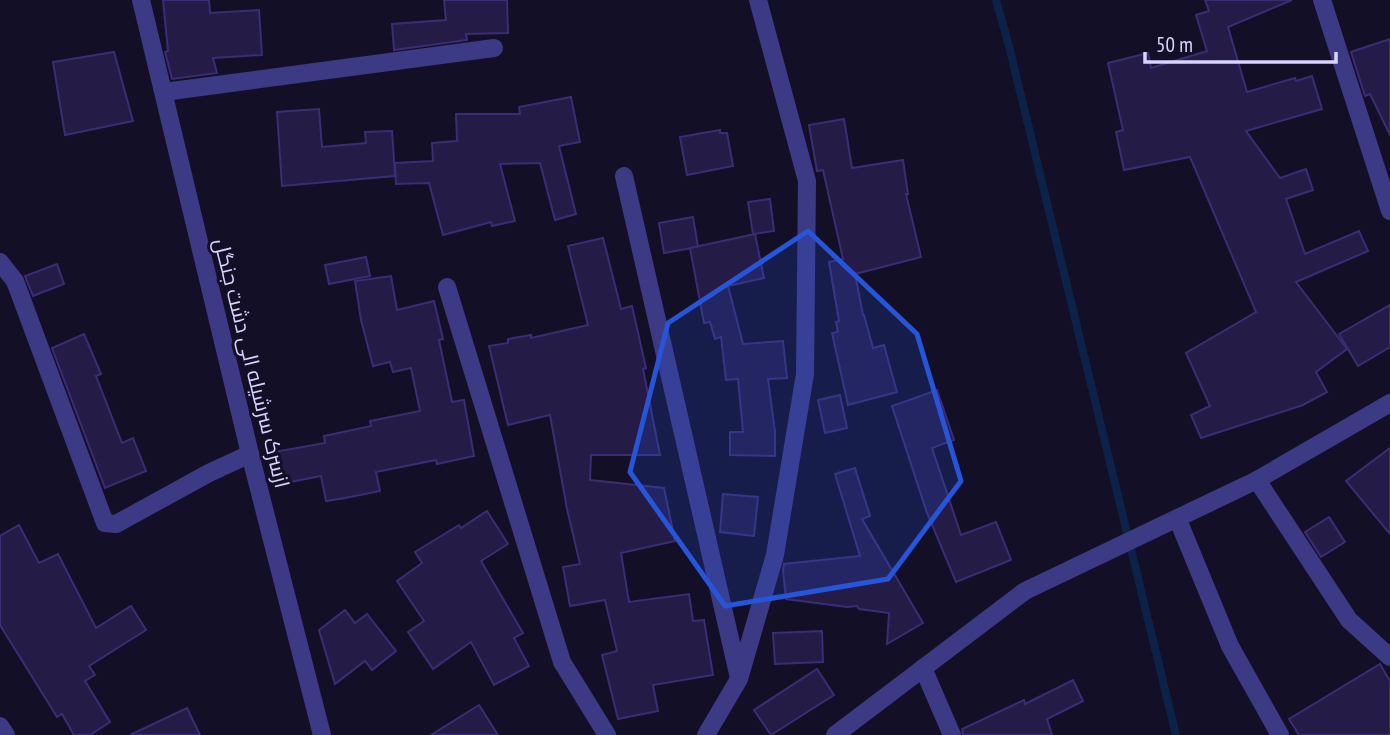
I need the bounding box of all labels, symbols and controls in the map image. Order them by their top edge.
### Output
scale bar [1145,21,1336,65]
text: 50 m [1156,31,1193,58]
street label: ازسرک سرشیله الی دشت جنگل [208,235,296,491]

